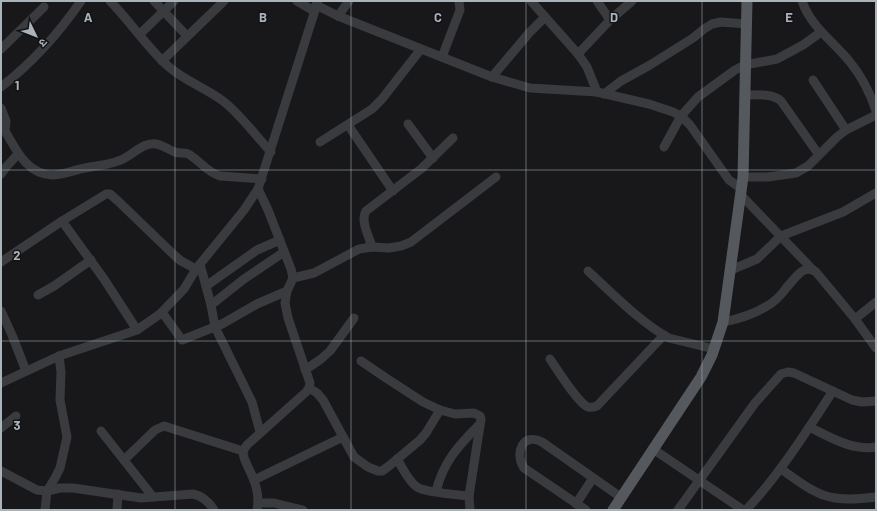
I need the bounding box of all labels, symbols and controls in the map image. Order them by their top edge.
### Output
text: A [84,9,93,25]
text: B [259,9,267,25]
text: C [434,9,442,25]
text: D [610,9,618,25]
text: E [785,9,793,25]
north arrow [16,16,56,56]
text: उ [36,36,51,50]
text: 1 [15,77,19,93]
text: 2 [13,247,21,263]
text: 3 [13,417,21,433]

